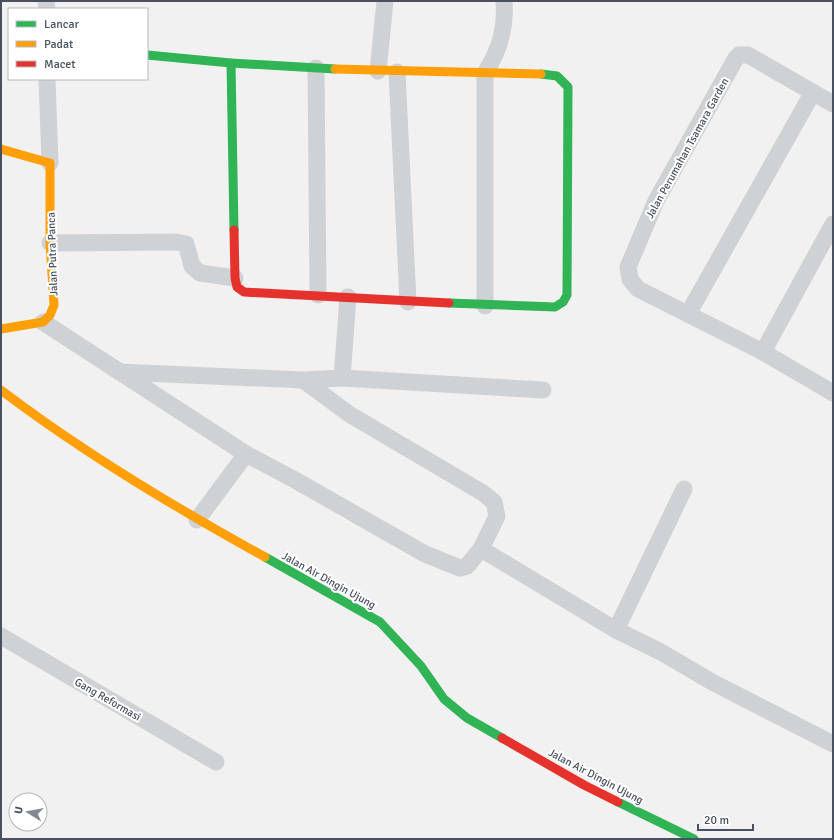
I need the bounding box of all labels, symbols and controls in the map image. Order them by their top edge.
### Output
legend [8,8,148,80]
text: Lancar [44,17,80,32]
text: Padat [44,37,73,52]
text: Macet [44,57,76,72]
street label: Jalan Perumahan Tsamara Garden [643,76,732,221]
street label: Jalan Putra Panca [45,211,60,296]
street label: Jalan Air Dingin Ujung [280,549,378,612]
street label: Gang Reformasi [72,675,143,724]
street label: Jalan Air Dingin Ujung [546,746,645,807]
north arrow [8,792,48,832]
text: U [12,805,26,815]
scale bar [698,806,753,832]
text: 20 m [704,813,729,828]

